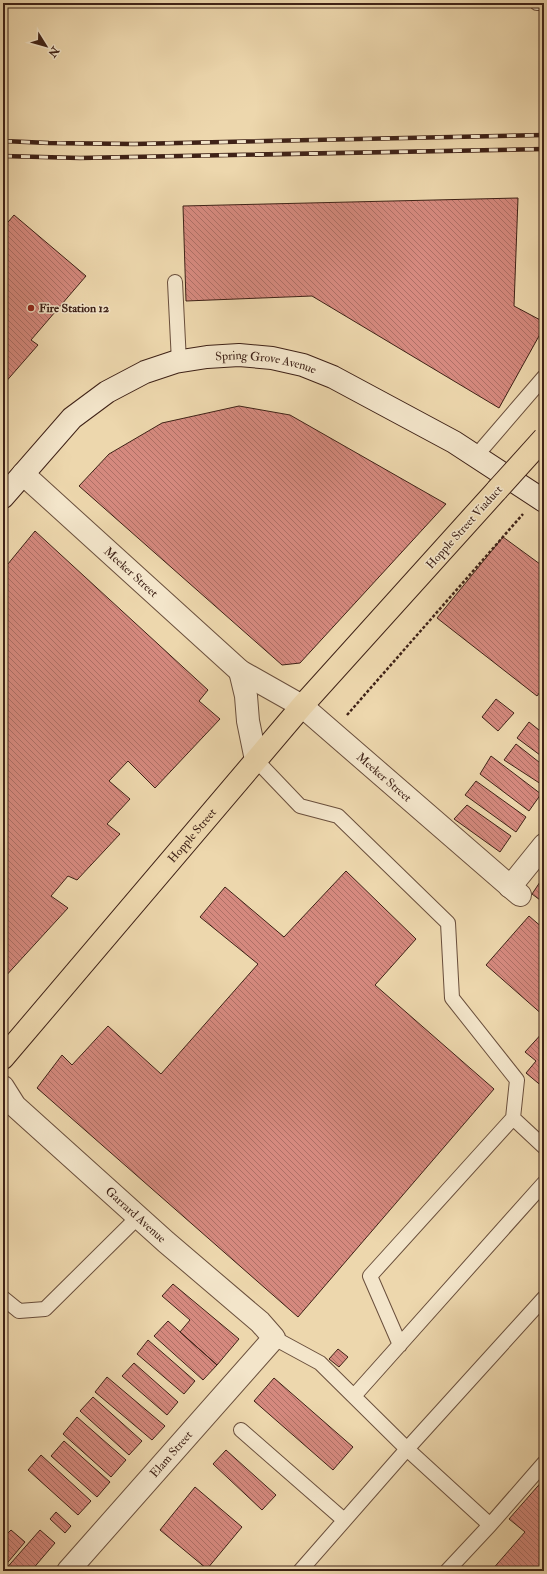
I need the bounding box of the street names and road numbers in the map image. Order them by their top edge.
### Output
street label: Spring Grove Avenue [215,348,319,378]
street label: Hopple Street Viaduct [423,483,506,572]
street label: Meeker Street [101,544,161,601]
street label: Meeker Street [353,750,414,806]
street label: Hopple Street [165,805,220,866]
street label: Garrard Avenue [102,1184,169,1246]
street label: Elam Street [147,1428,196,1481]

